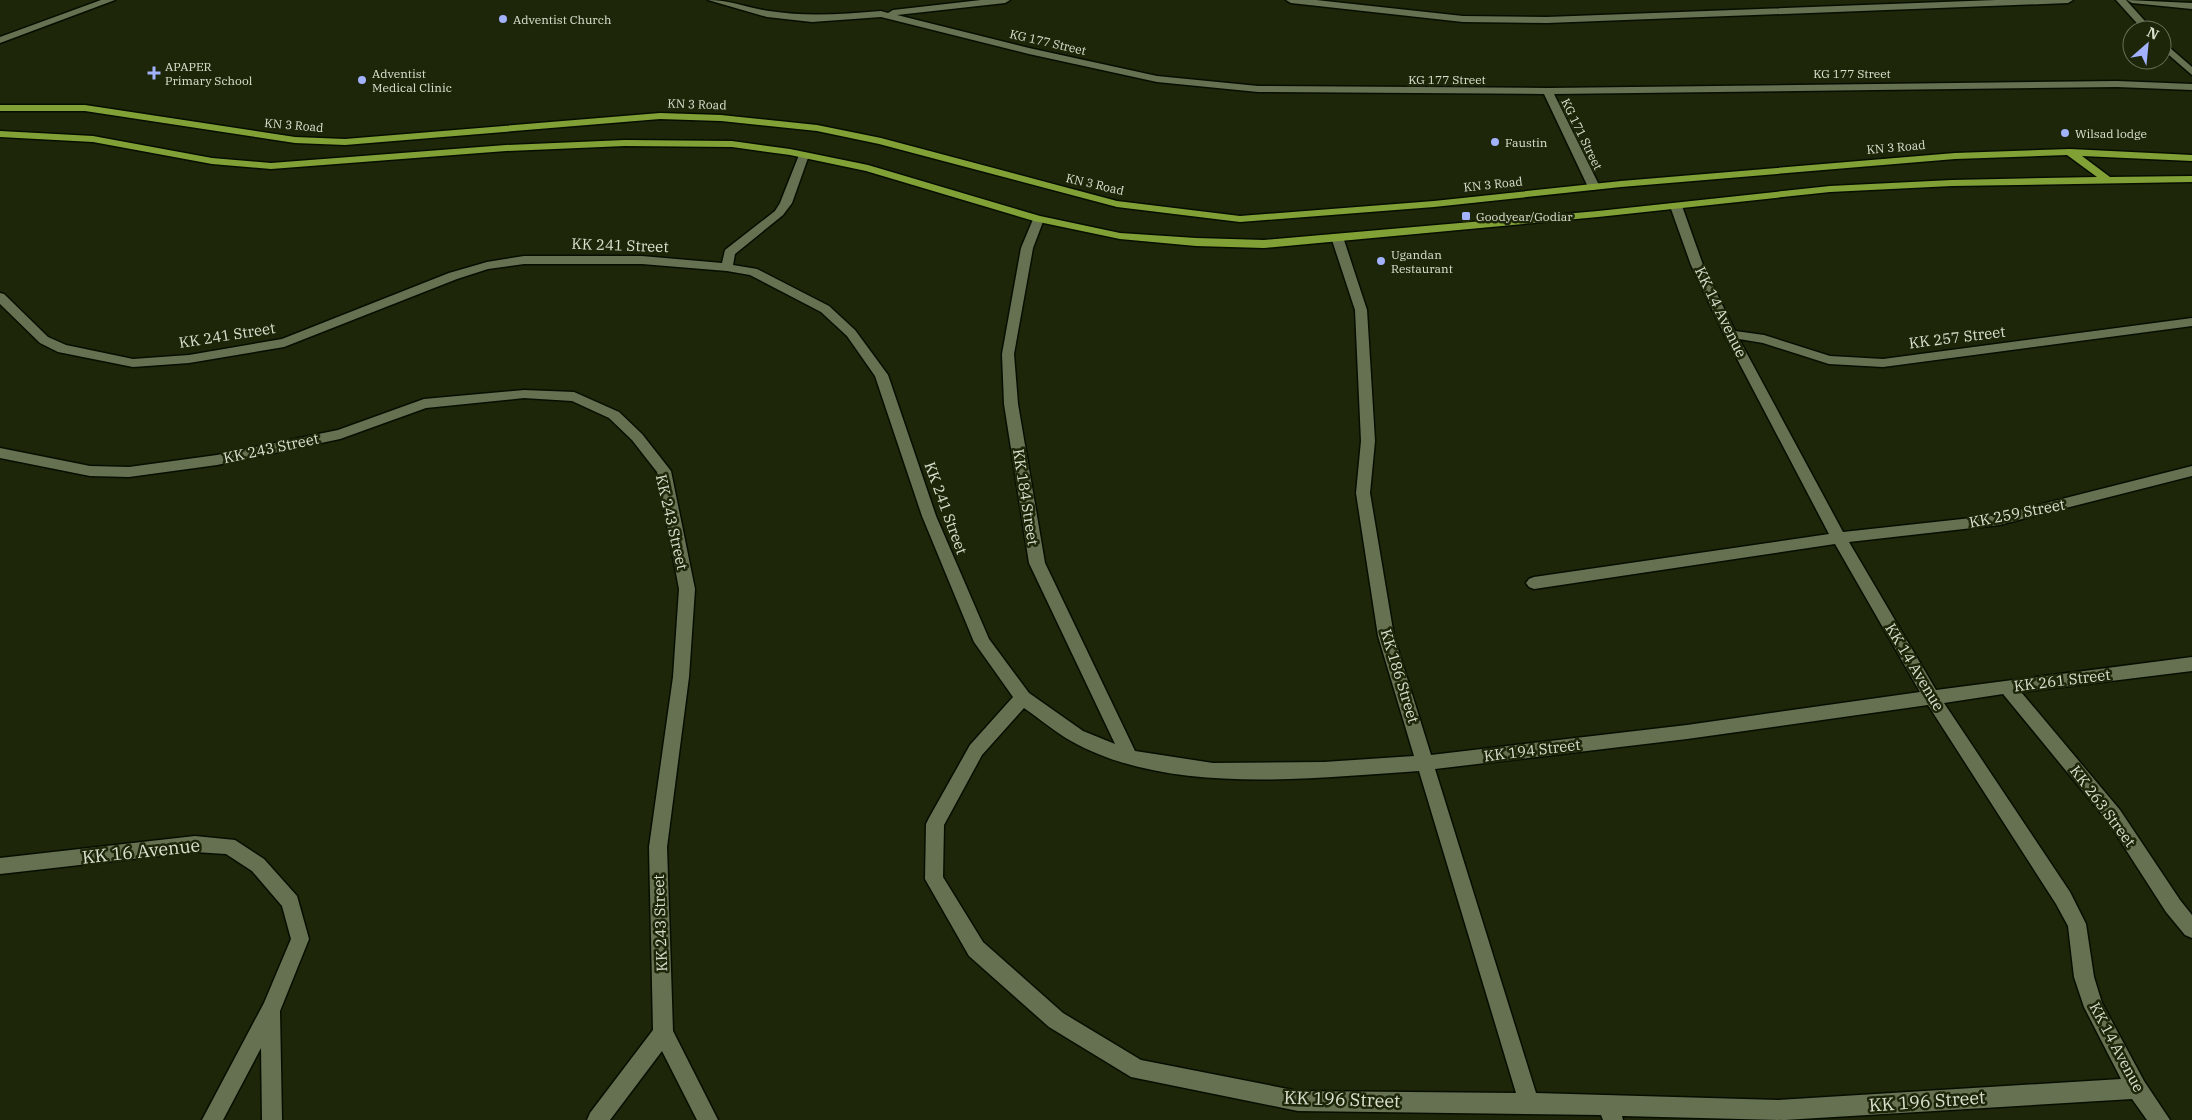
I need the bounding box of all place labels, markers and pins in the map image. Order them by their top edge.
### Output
place label: Adventist Church [513,12,612,27]
marker: Adventist Church [497,13,509,25]
place label: APAPER Primary School [165,59,253,88]
marker: APAPER Primary School [147,66,161,80]
place label: Adventist Medical Clinic [372,66,452,95]
marker: Adventist Medical Clinic [356,74,368,86]
place label: Wilsad lodge [2075,126,2147,141]
marker: Wilsad lodge [2059,127,2071,139]
place label: Faustin [1505,135,1548,150]
marker: Faustin [1489,136,1501,148]
place label: Goodyear/Godiar [1476,209,1573,224]
marker: Goodyear/Godiar [1460,210,1472,222]
place label: Ugandan Restaurant [1391,247,1453,276]
marker: Ugandan Restaurant [1375,255,1387,267]

